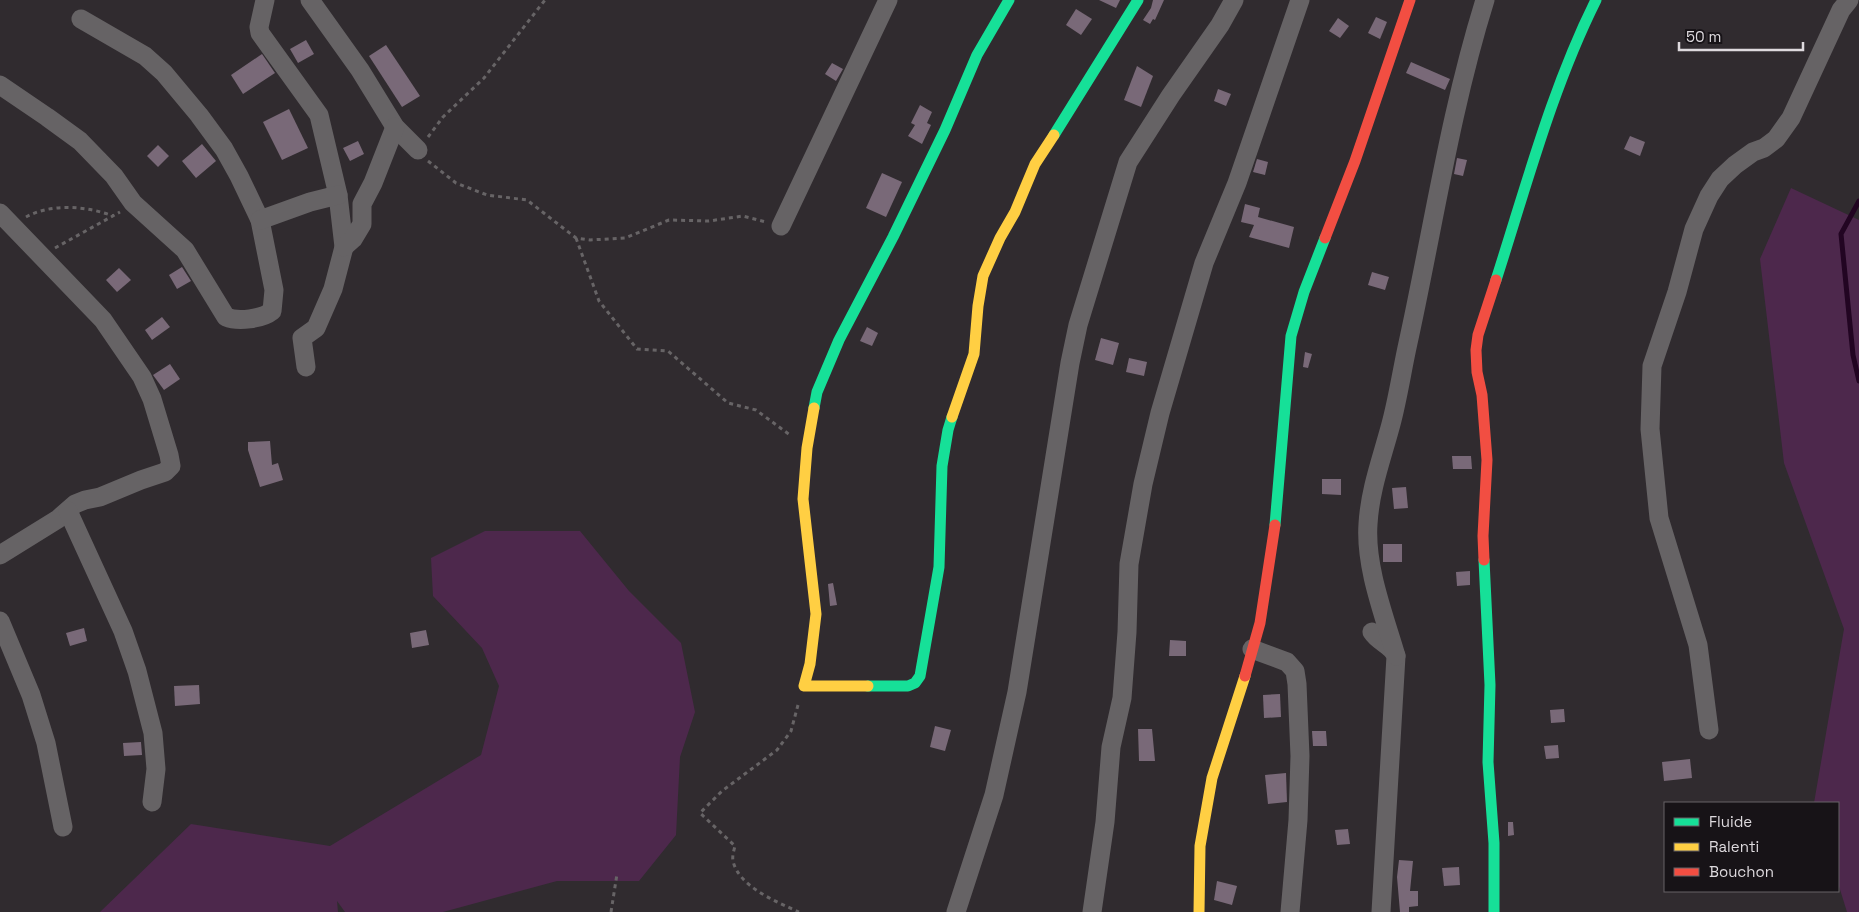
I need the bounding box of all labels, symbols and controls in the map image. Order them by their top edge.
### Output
scale bar [1679,20,1803,52]
text: 50 m [1686,27,1721,46]
legend [1664,802,1839,892]
text: Fluide [1709,812,1752,831]
text: Ralenti [1709,837,1759,856]
text: Bouchon [1709,862,1774,881]

